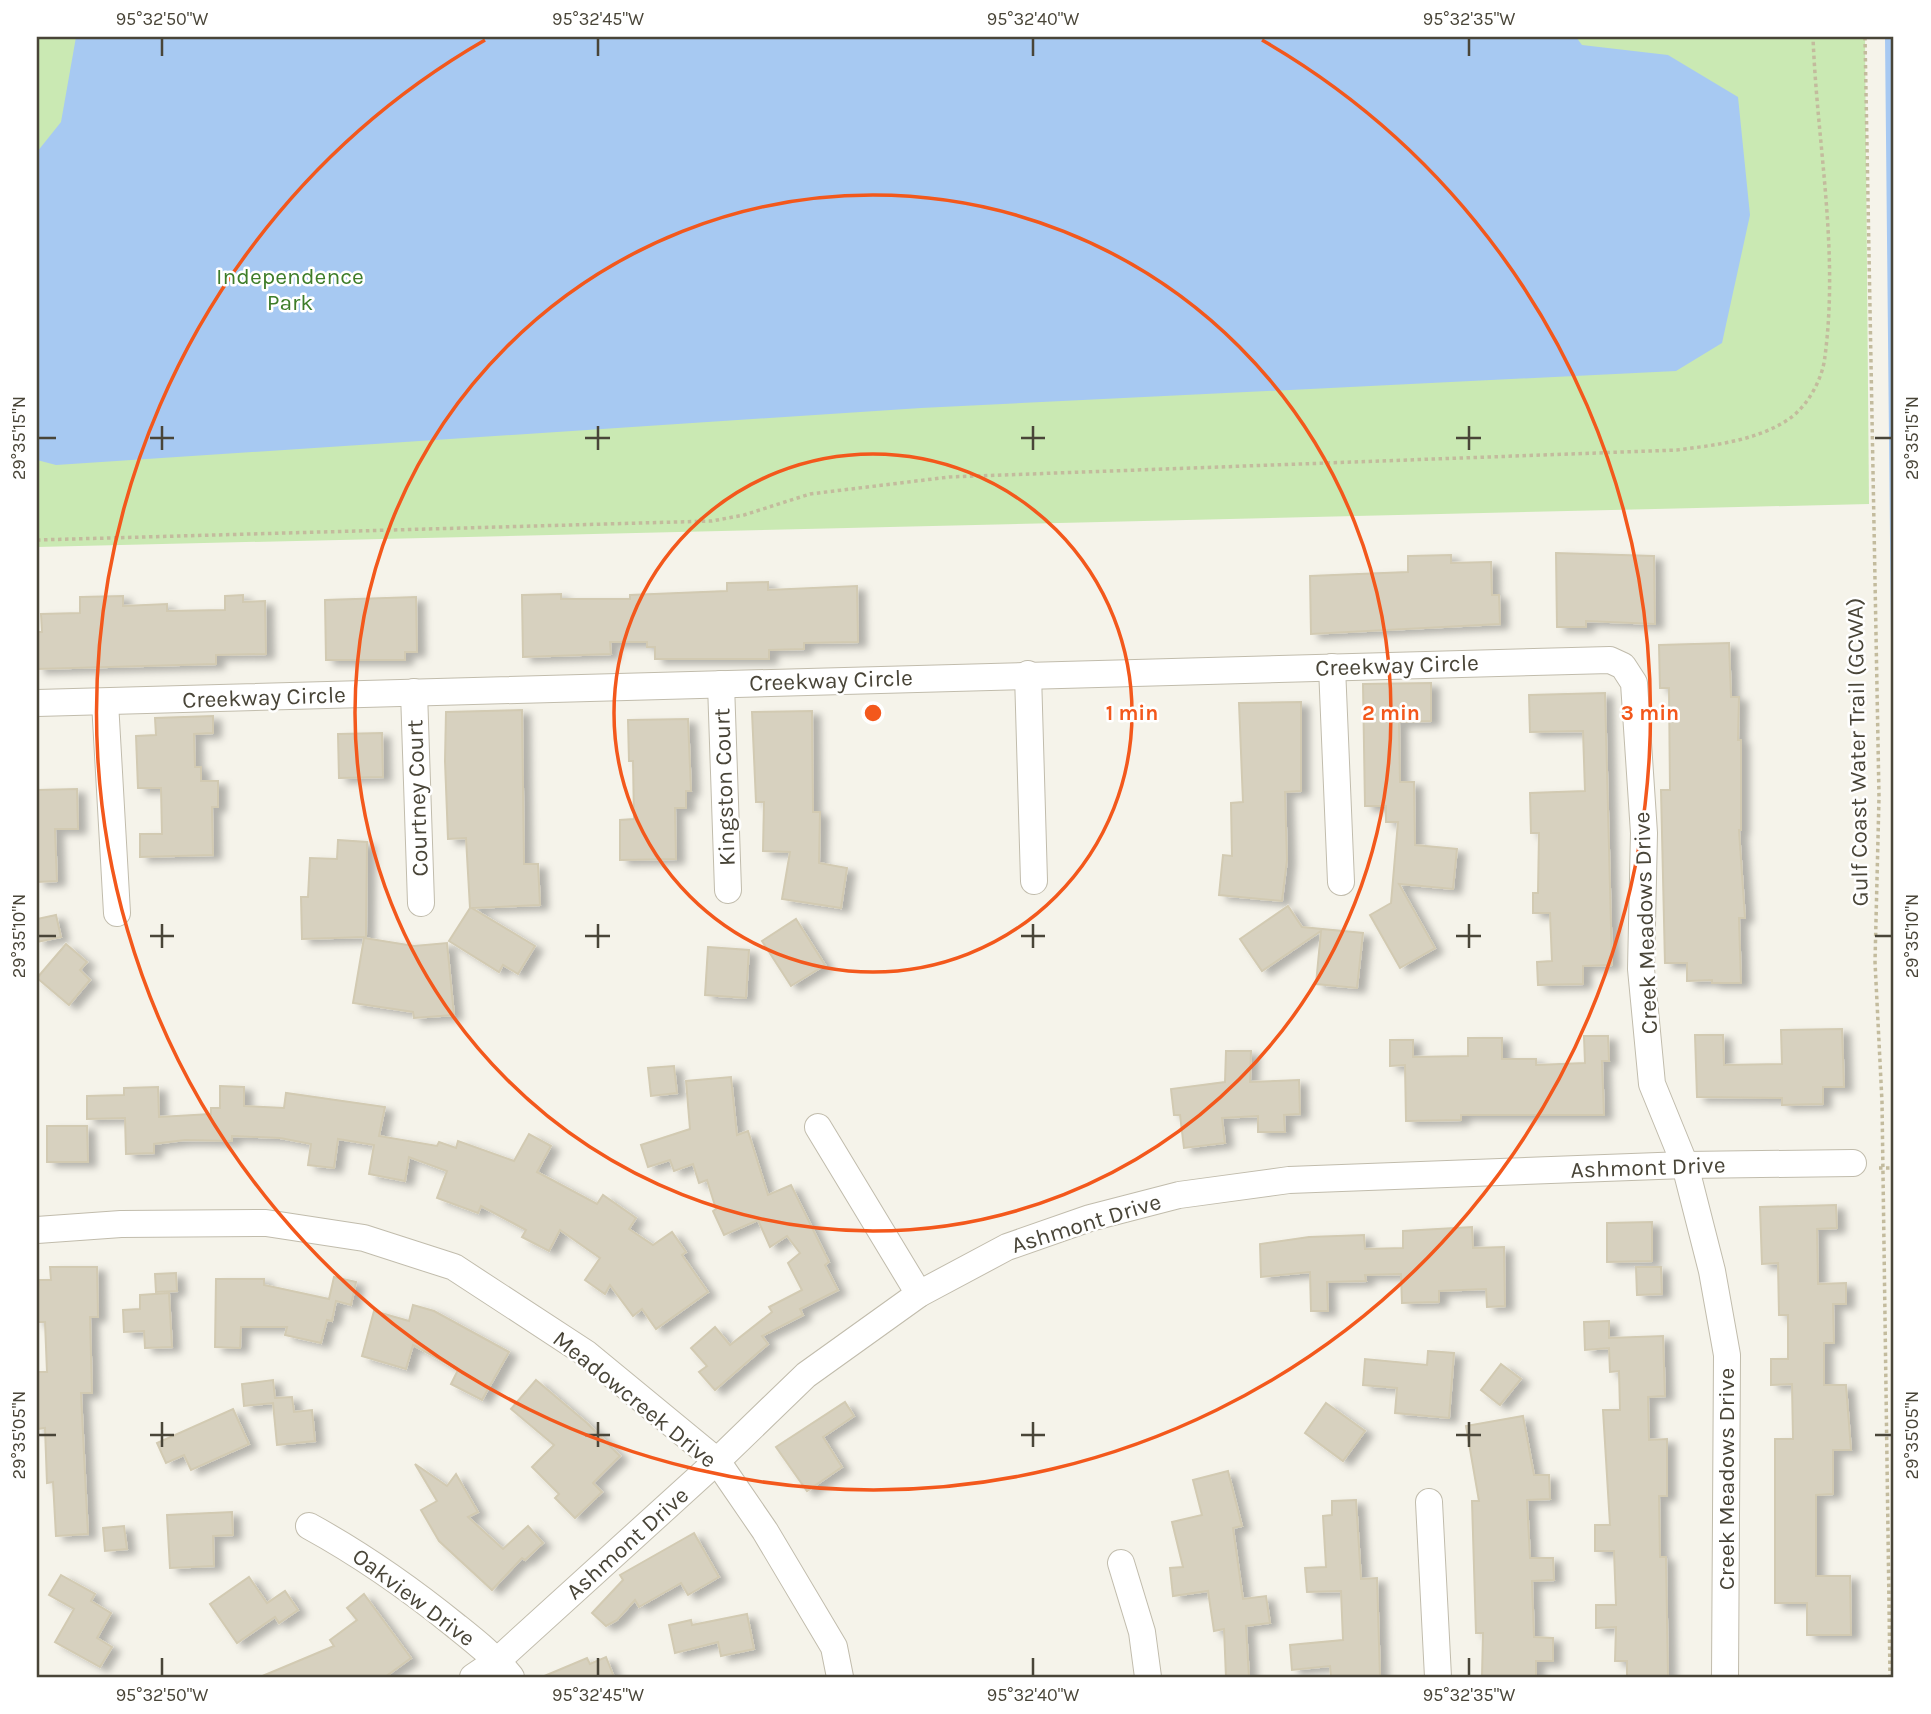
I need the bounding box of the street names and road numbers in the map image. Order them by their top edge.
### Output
street label: Gulf Coast Water Trail (GCWA) [1841,597,1874,907]
street label: Creekway Circle [1315,649,1479,682]
street label: Creekway Circle [749,664,913,697]
street label: Creekway Circle [182,681,346,714]
street label: Kingston Court [708,707,741,866]
street label: Courtney Court [401,719,434,877]
street label: Creek Meadows Drive [1628,811,1663,1035]
street label: Ashmont Drive [1570,1151,1726,1184]
street label: Ashmont Drive [1008,1188,1164,1259]
street label: Meadowcreek Drive [547,1325,722,1474]
street label: Creek Meadows Drive [1713,1368,1740,1590]
street label: Ashmont Drive [561,1481,694,1605]
street label: Oakview Drive [347,1543,480,1652]

